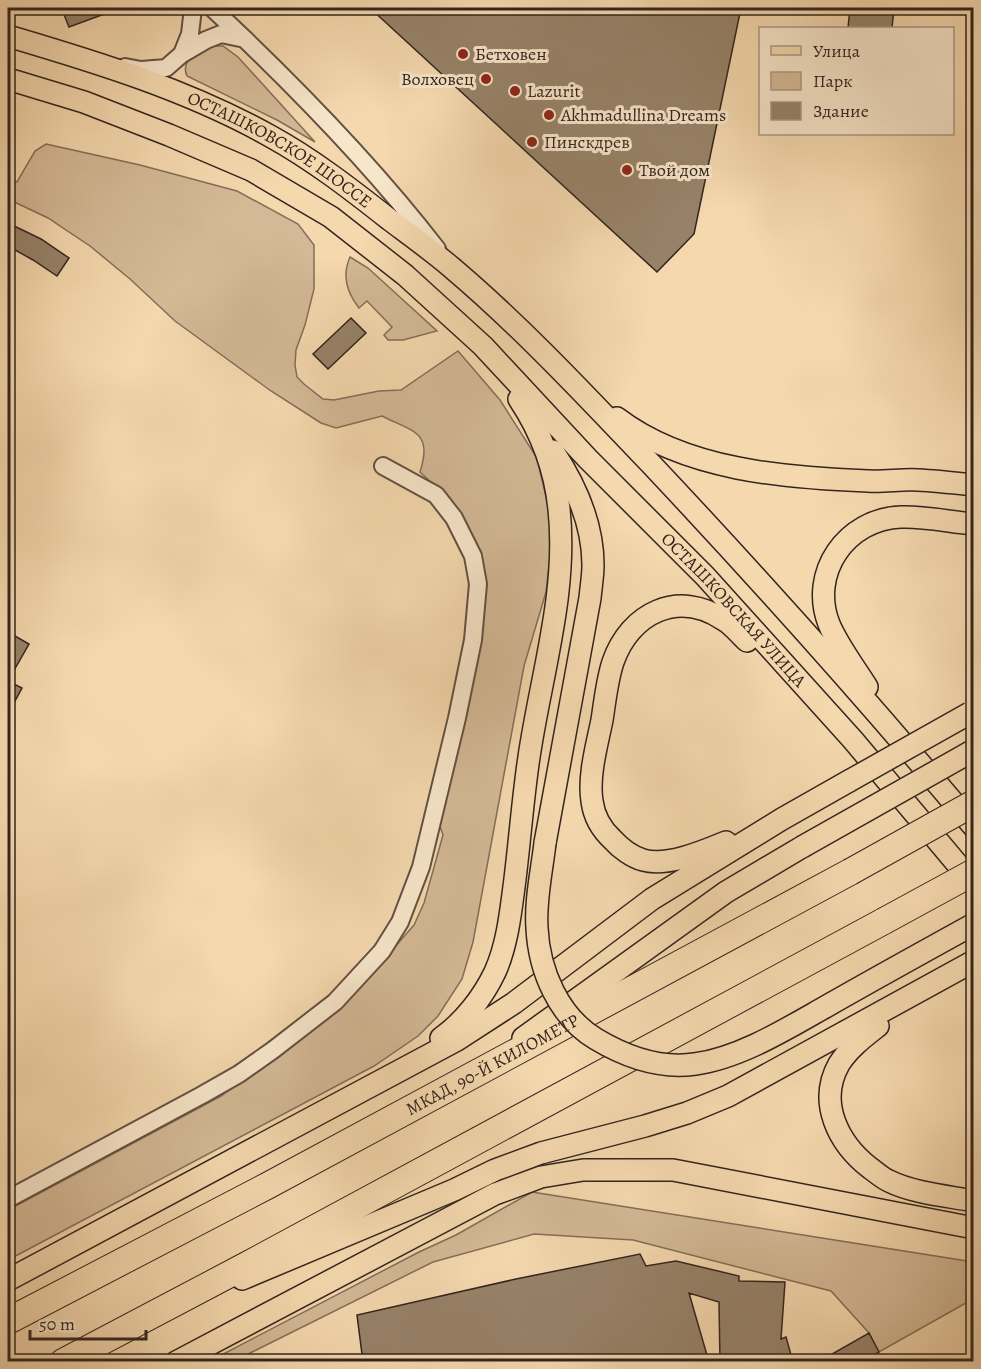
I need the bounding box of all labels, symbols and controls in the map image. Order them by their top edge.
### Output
legend [759,27,954,135]
text: Улица [813,39,861,63]
place label: Бетховен [475,42,547,66]
marker: Бетховен [456,47,470,61]
place label: Волховец [401,67,474,91]
text: Парк [813,69,853,93]
marker: Волховец [479,72,493,86]
place label: Lazurit [527,79,581,103]
marker: Lazurit [508,84,522,98]
street label: ОСТАШКОВСКОЕ ШОССЕ [184,86,377,213]
text: Здание [813,99,869,123]
place label: Akhmadullina Dreams [560,103,726,127]
marker: Akhmadullina Dreams [542,108,556,122]
place label: Пинскдрев [544,130,630,154]
marker: Пинскдрев [525,135,539,149]
place label: Твой дом [639,158,710,182]
marker: Твой дом [620,163,634,177]
street label: ОСТАШКОВСКАЯ УЛИЦА [656,527,812,693]
street label: МКАД, 90-Й КИЛОМЕТР [401,1008,583,1121]
scale bar [30,1303,146,1341]
text: 50 m [39,1312,75,1336]

